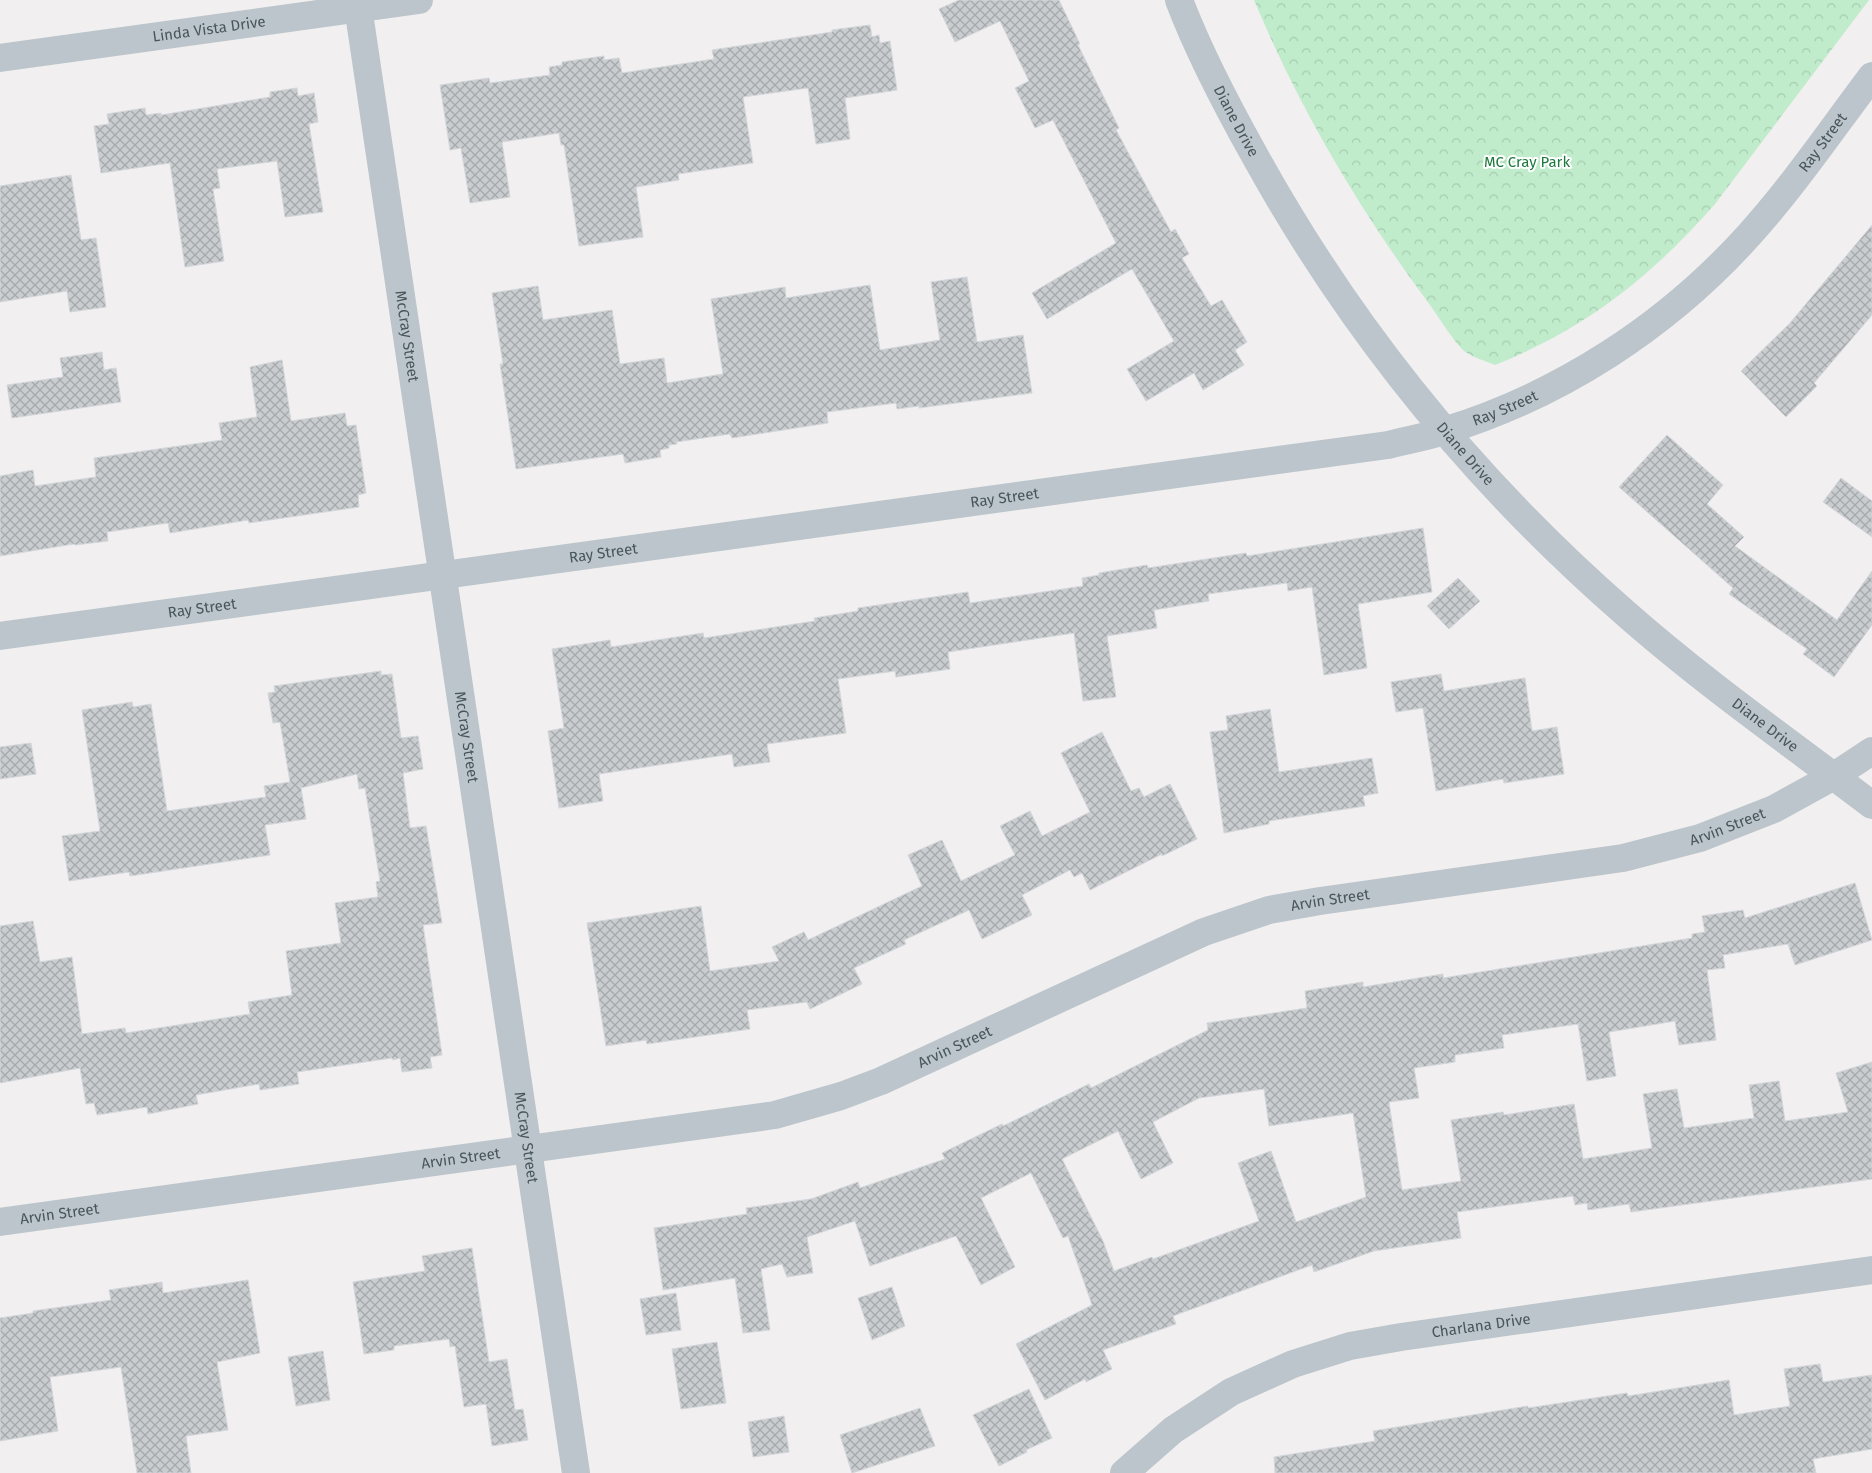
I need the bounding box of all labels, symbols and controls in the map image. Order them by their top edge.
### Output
street label: Linda Vista Drive [151,12,267,46]
street label: Diane Drive [1210,82,1263,160]
street label: Ray Street [1795,109,1851,176]
park label: MC Cray Park [1484,153,1570,171]
street label: McCray Street [391,289,423,384]
street label: Ray Street [1470,386,1541,430]
street label: Diane Drive [1433,419,1498,489]
street label: Ray Street [969,484,1041,511]
street label: Ray Street [568,539,639,567]
street label: Ray Street [167,594,238,622]
street label: McCray Street [451,690,482,784]
street label: Diane Drive [1728,694,1802,756]
street label: Arvin Street [1688,804,1768,849]
street label: Arvin Street [1289,885,1371,915]
street label: Arvin Street [915,1022,995,1072]
street label: McCray Street [510,1090,542,1185]
street label: Arvin Street [420,1144,502,1173]
street label: Arvin Street [19,1199,101,1228]
street label: Charlana Drive [1430,1310,1532,1342]

